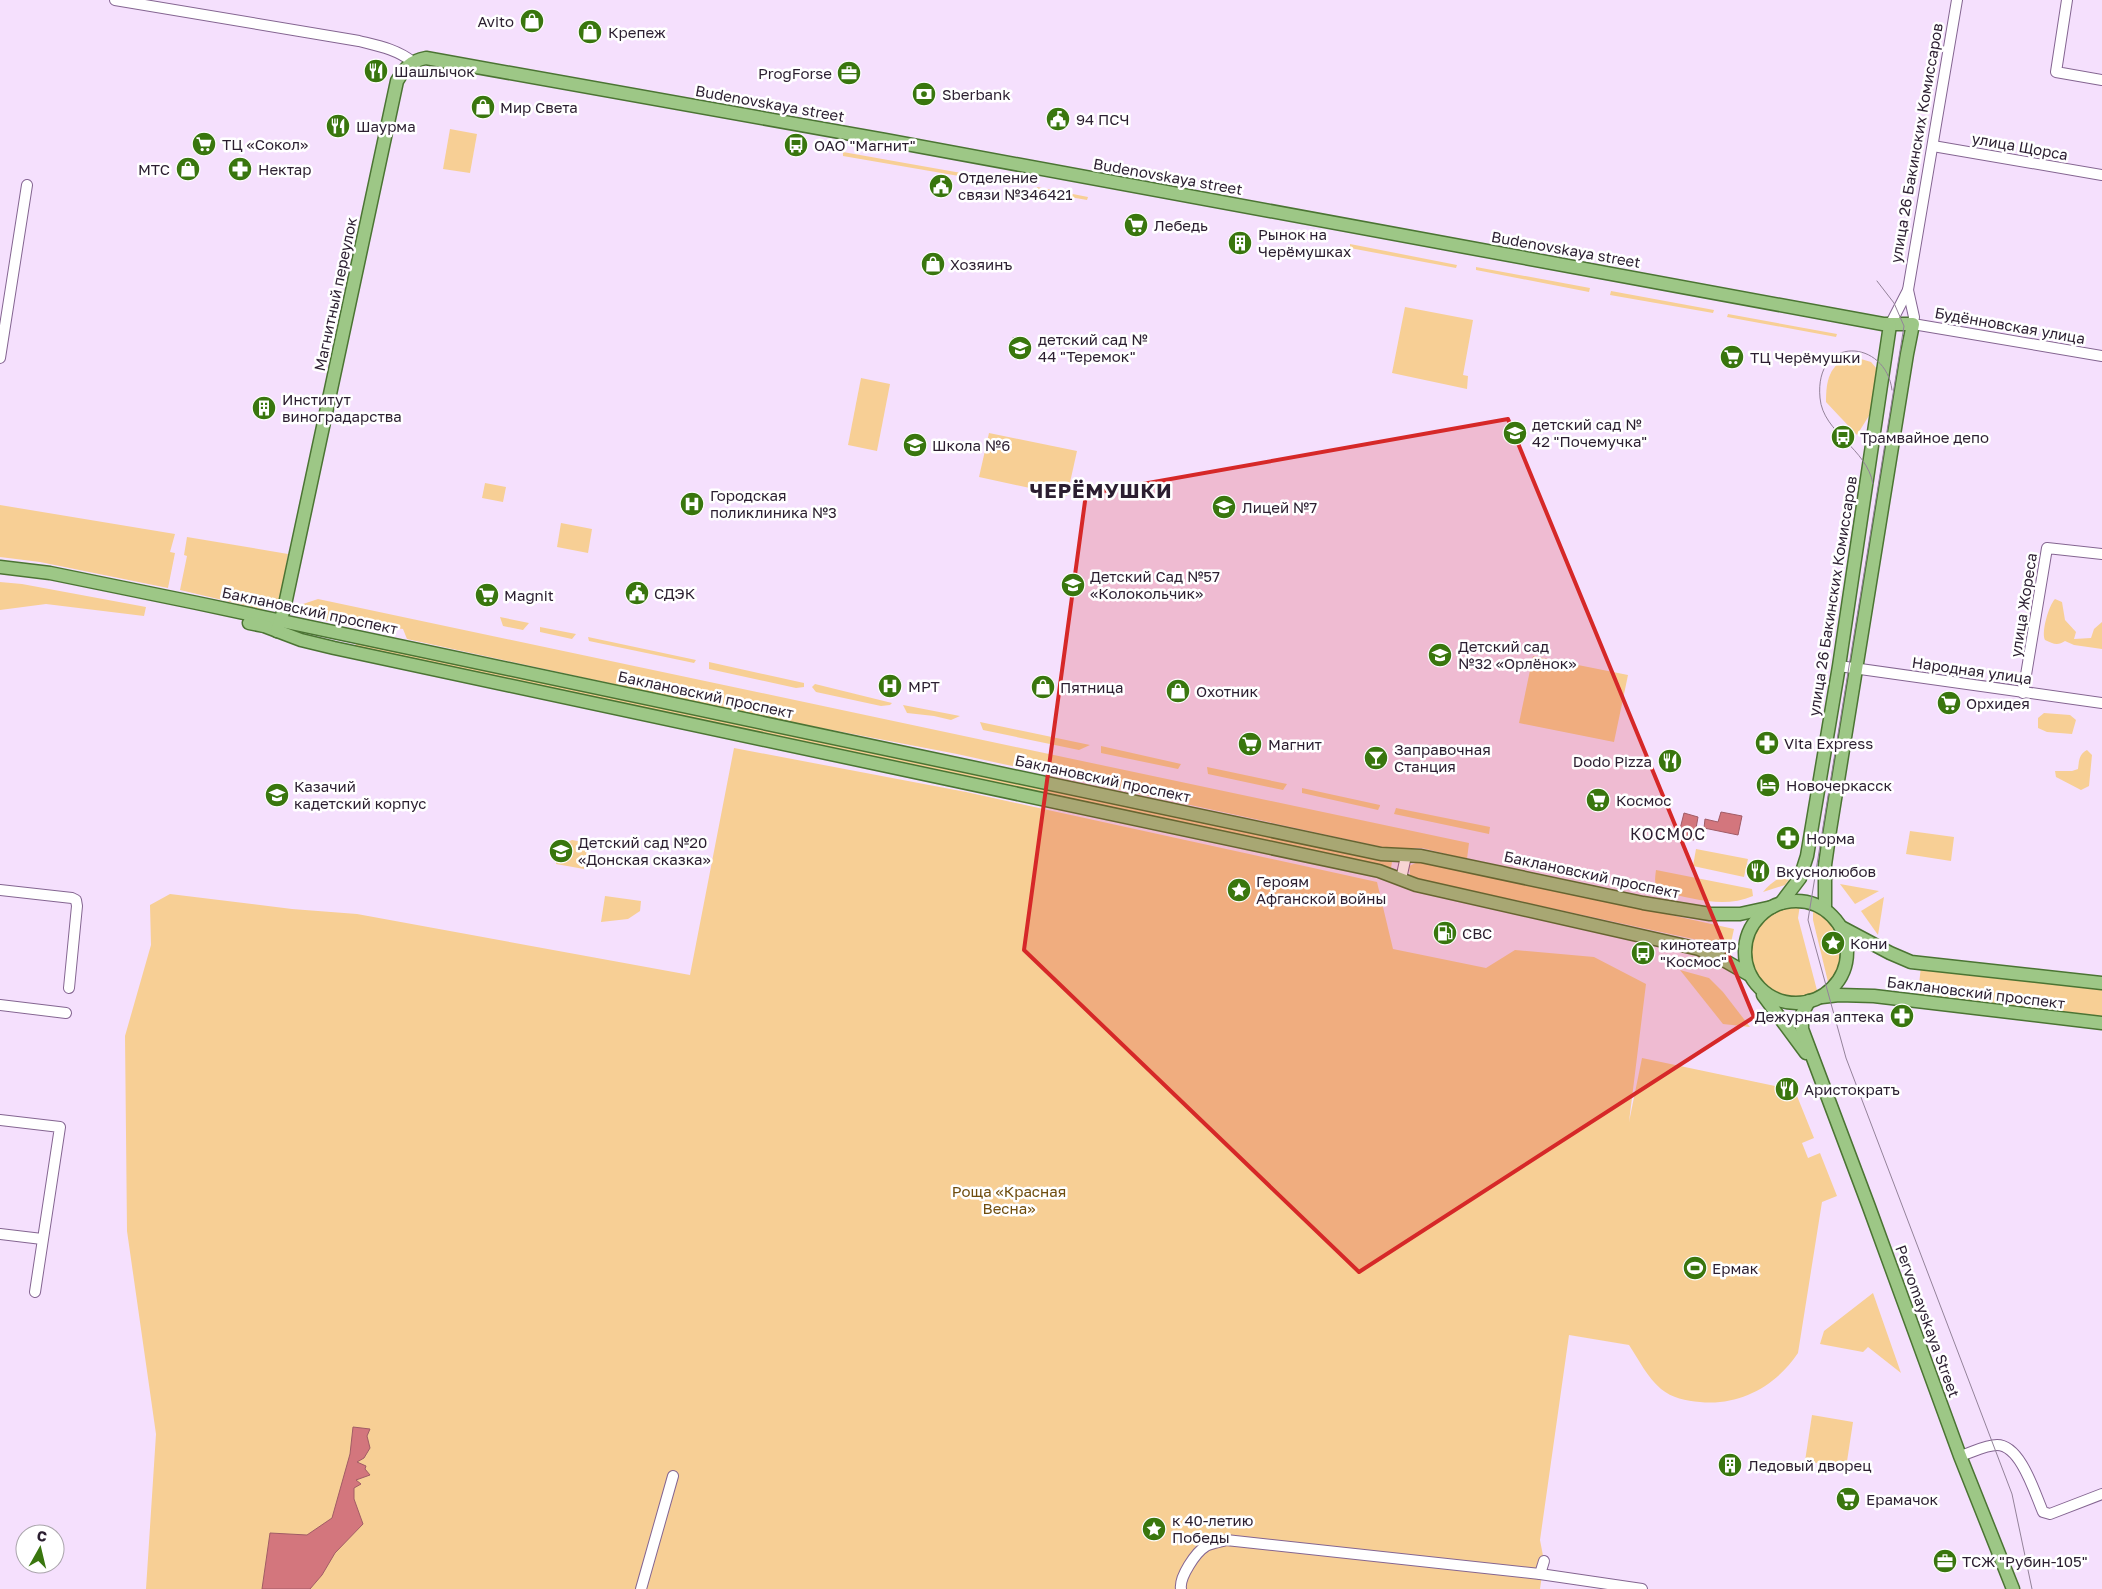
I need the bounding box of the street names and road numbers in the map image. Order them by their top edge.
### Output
street label: улица 26 Бакинских Комиссаров [1886,22,1946,264]
street label: Budenovskaya street [694,81,846,125]
street label: улица Щорса [1970,129,2070,163]
street label: Budenovskaya street [1092,154,1244,198]
street label: Магнитный переулок [310,215,360,373]
street label: Budenovskaya street [1490,227,1642,271]
street label: Будённовская улица [1933,303,2087,347]
street label: улица 26 Бакинских Комиссаров [1804,474,1860,718]
street label: улица Жореса [2006,552,2040,658]
street label: Баклановский проспект [220,583,400,638]
street label: Народная улица [1911,653,2033,687]
street label: Баклановский проспект [616,667,796,722]
street label: Баклановский проспект [1013,751,1193,806]
street label: Баклановский проспект [1502,847,1682,902]
street label: Баклановский проспект [1886,972,2067,1012]
street label: Pervomayskaya Street [1892,1242,1964,1400]

